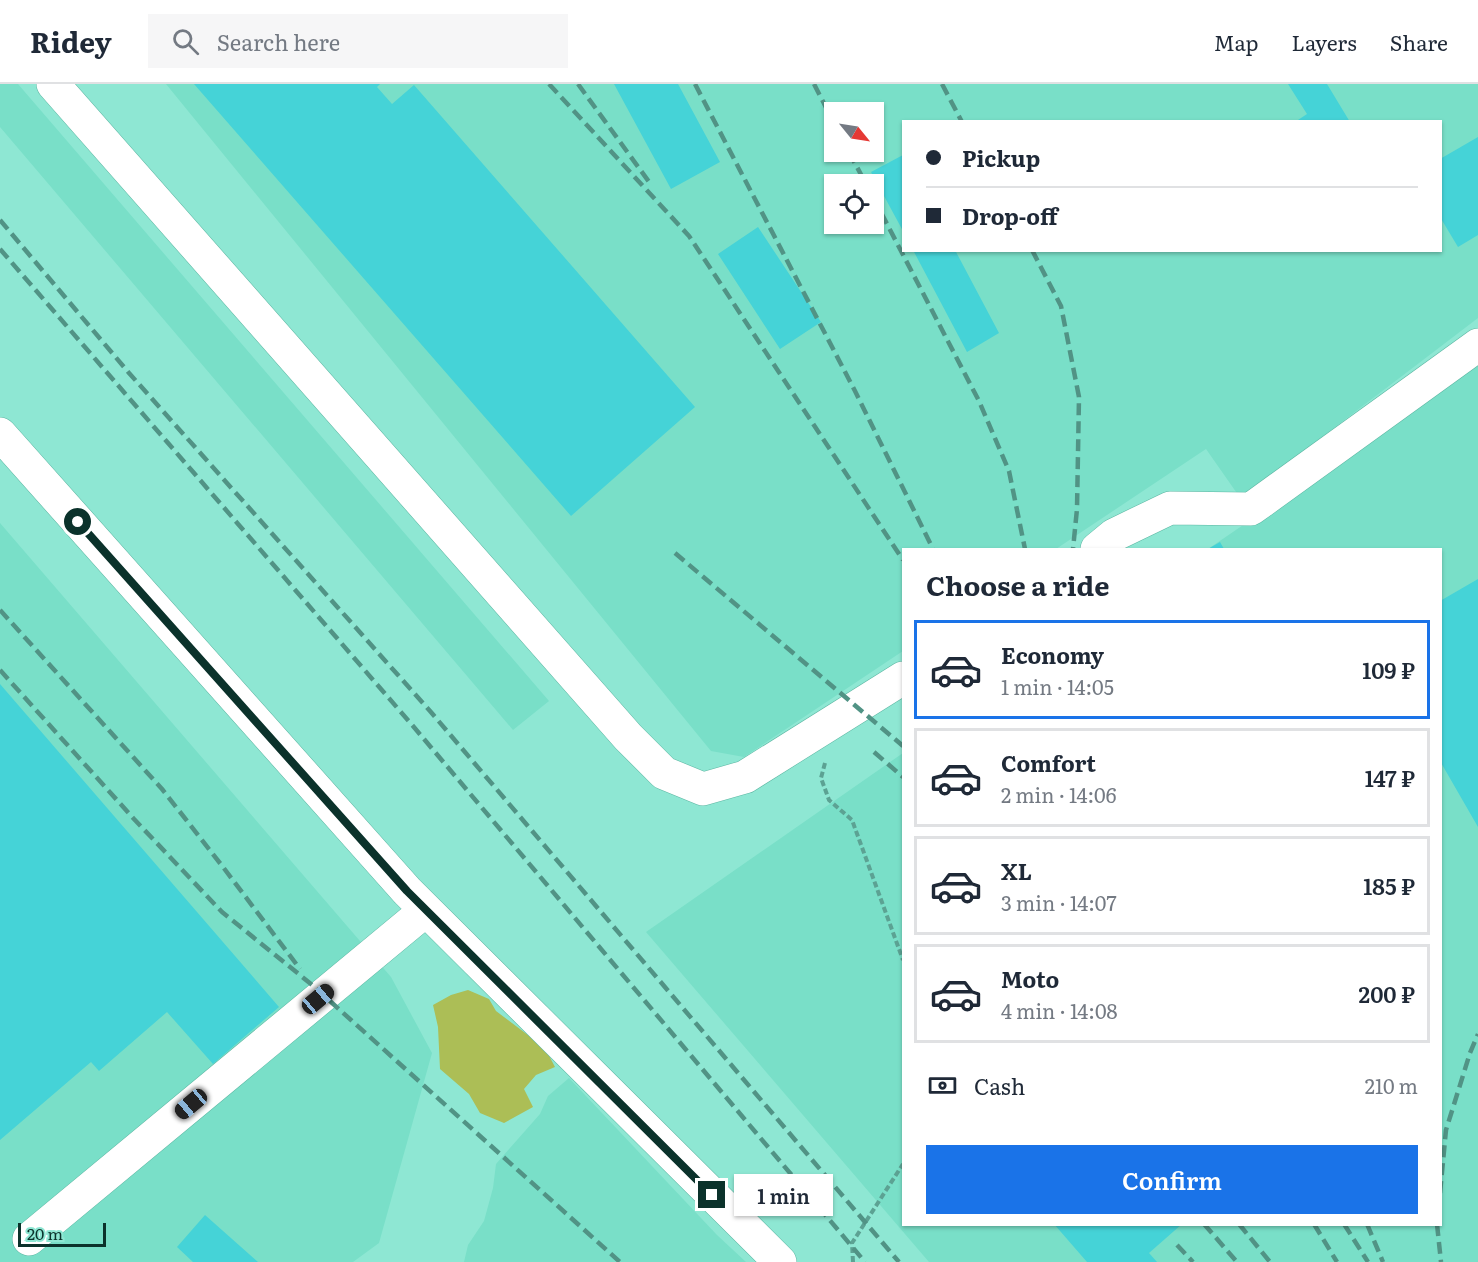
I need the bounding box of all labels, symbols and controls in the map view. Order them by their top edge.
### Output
search box [148,14,568,68]
text: Ridey [30,20,112,62]
icon: search [169,25,202,58]
text: Search here [217,25,340,58]
text: Map [1214,26,1259,57]
text: Layers [1292,26,1357,57]
text: Share [1390,26,1448,57]
north arrow [824,102,884,162]
map controls [824,102,884,234]
text: Pickup [962,141,1040,174]
button: locate [824,174,884,234]
text: Drop-off [962,199,1058,232]
route start [64,508,91,535]
text: Choose a ride [926,564,1109,604]
text: Economy [1001,638,1104,671]
icon: car [929,643,983,697]
text: 109 ₽ [1362,653,1415,686]
text: 1 min · 14:05 [1001,671,1114,701]
text: Comfort [1001,746,1096,779]
icon: car [929,751,983,805]
text: 147 ₽ [1365,761,1415,794]
text: 2 min · 14:06 [1001,779,1116,809]
text: XL [1001,854,1032,887]
icon: car [929,859,983,913]
text: 185 ₽ [1363,869,1415,902]
text: 3 min · 14:07 [1001,887,1117,917]
text: Moto [1001,962,1059,995]
icon: car [929,967,983,1021]
text: 200 ₽ [1359,977,1415,1010]
car [298,981,338,1017]
text: 4 min · 14:08 [1001,995,1118,1025]
icon: cash [926,1069,959,1102]
text: Cash [974,1069,1025,1102]
text: 210 m [1365,1070,1418,1100]
car [171,1086,211,1122]
button: Confirm [926,1145,1418,1214]
callout: 1 min [733,1174,832,1216]
text: 1 min [757,1180,810,1210]
route end [698,1181,725,1208]
scale bar [18,1220,106,1248]
text: 20 m [27,1221,63,1245]

